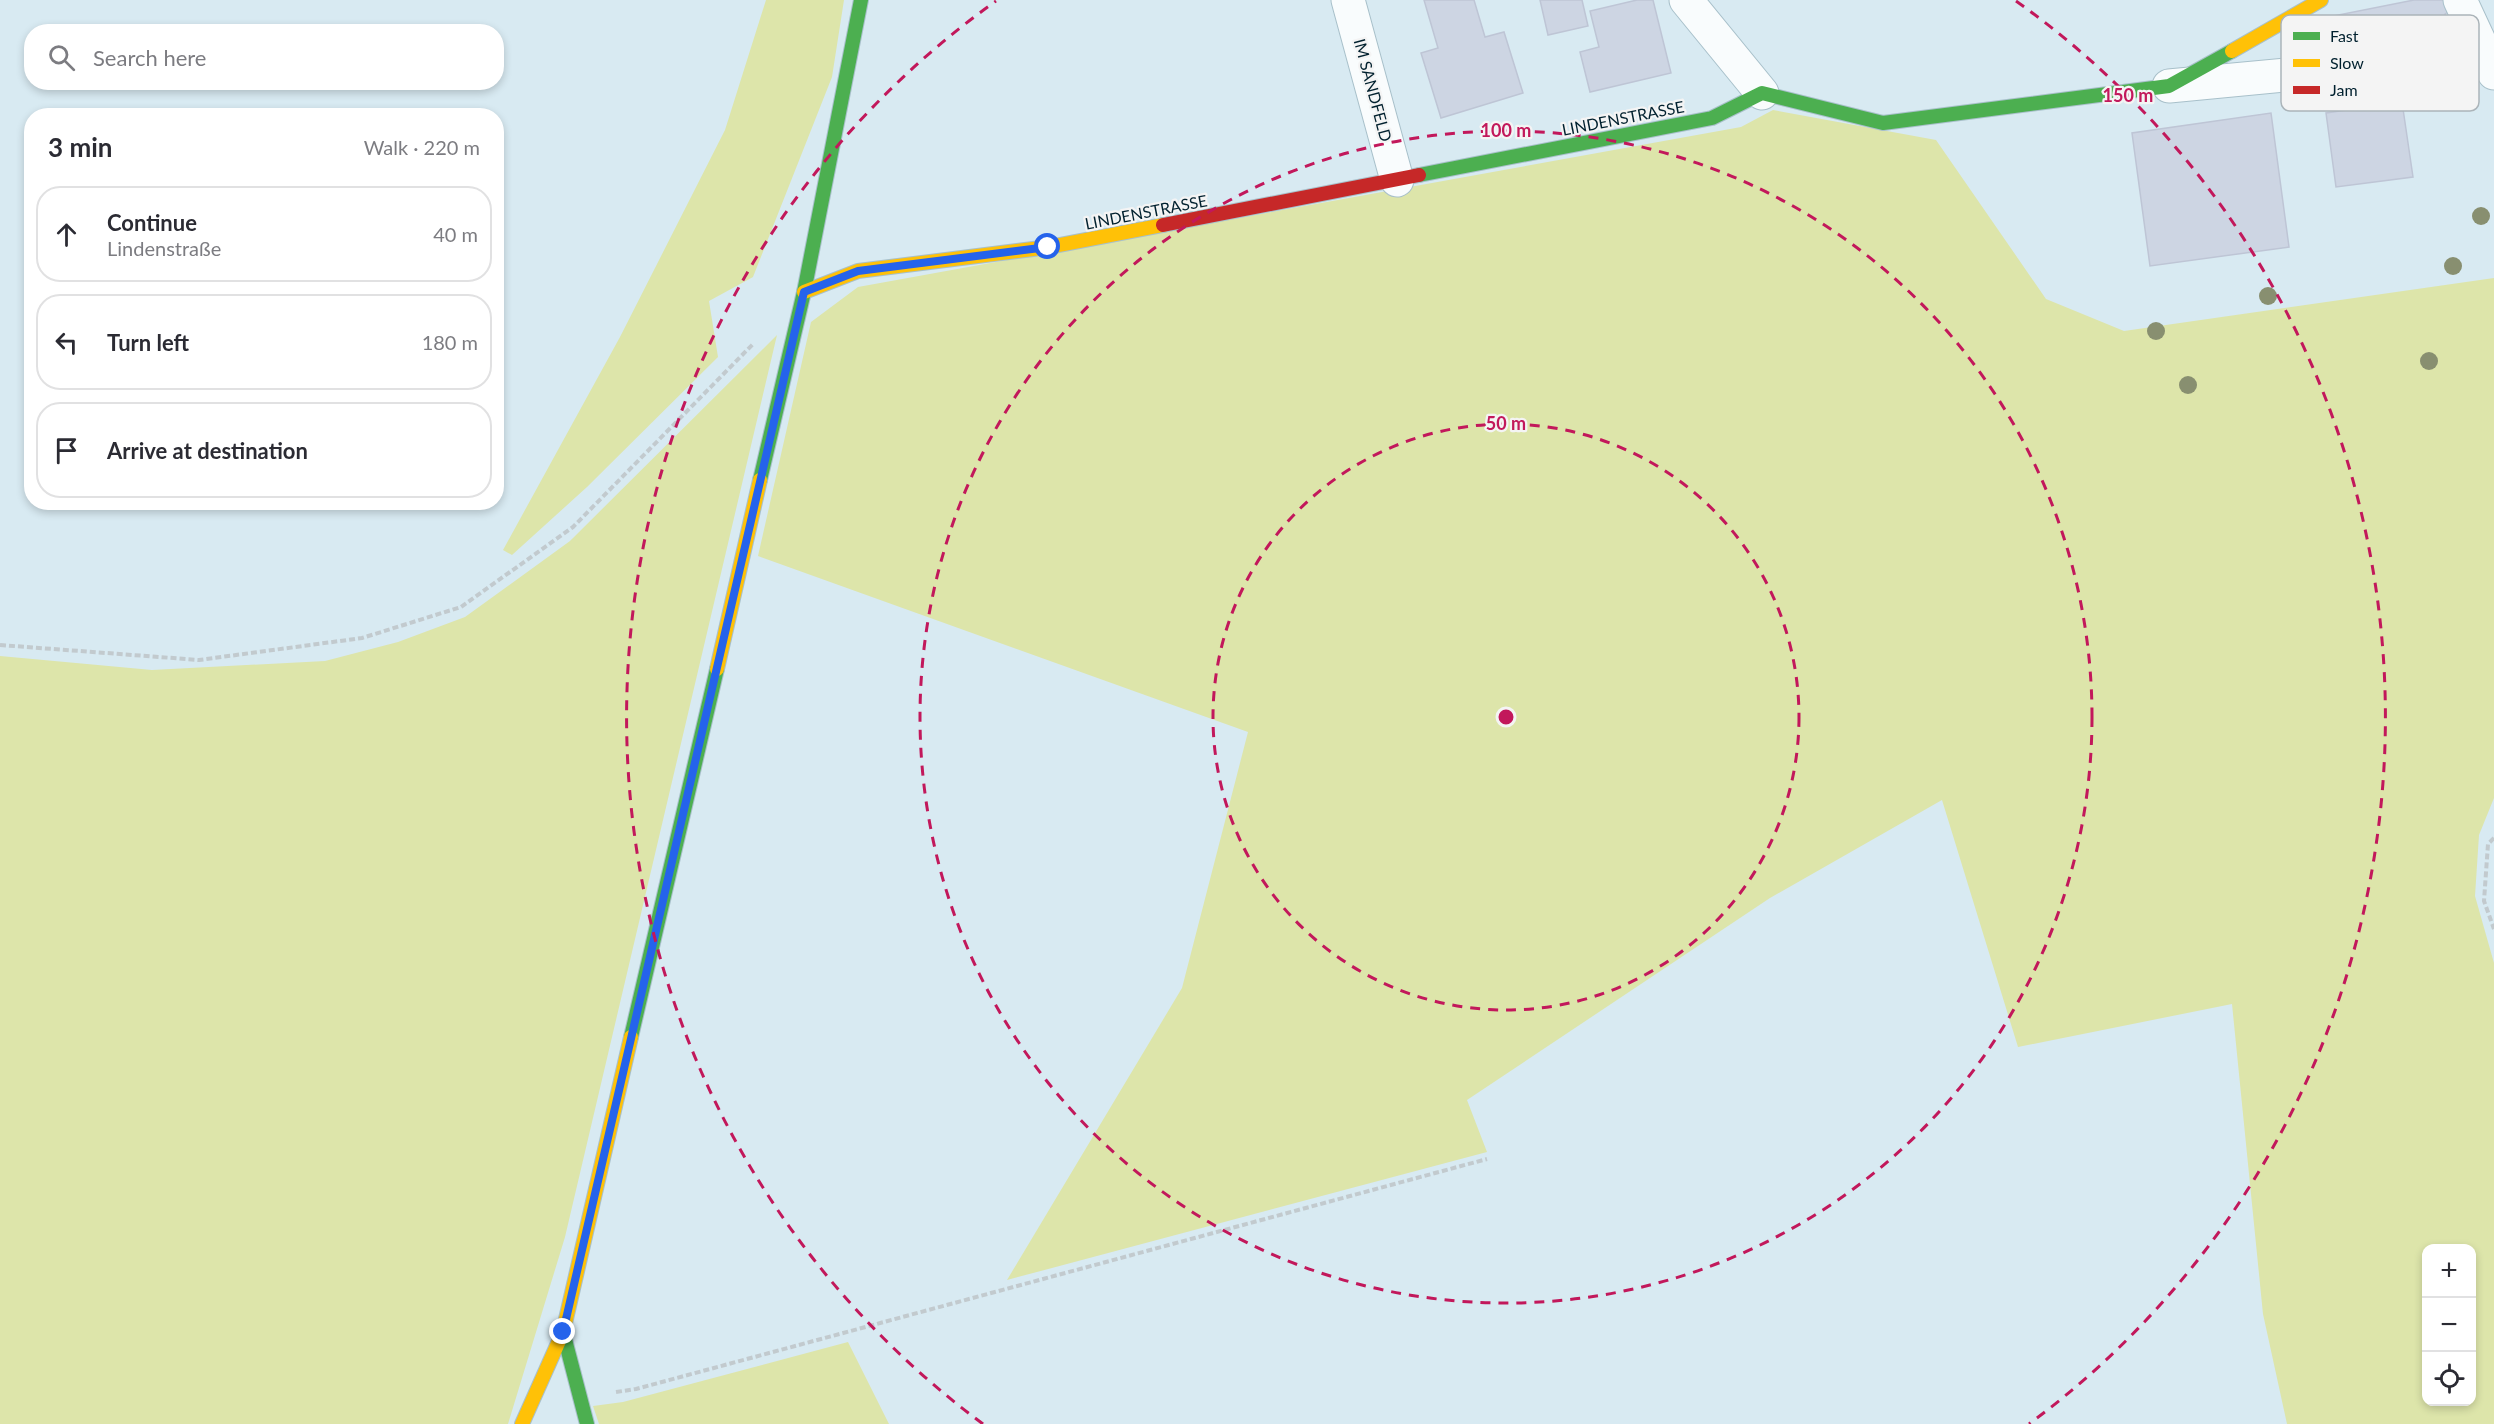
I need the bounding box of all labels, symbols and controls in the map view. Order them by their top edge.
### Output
legend [2281,15,2479,111]
search box [24,24,504,90]
text: Fast [2330,26,2359,45]
street label: IM SANDFELD [1351,36,1396,143]
icon: search [45,41,78,74]
text: Search here [93,44,206,71]
text: Slow [2330,53,2364,72]
text: Jam [2330,80,2358,99]
text: 150 m [2103,84,2153,106]
street label: LINDENSTRASSE [1560,96,1686,139]
text: 100 m [1481,119,1531,141]
text: 3 min [48,131,112,163]
text: Walk · 220 m [364,135,480,159]
street label: LINDENSTRASSE [1083,190,1209,233]
text: Continue [107,209,197,236]
icon: ahead [50,218,83,251]
text: 40 m [433,222,478,246]
route start [1034,233,1060,259]
text: Lindenstraße [107,236,221,260]
icon: left [50,326,83,359]
text: Turn left [107,329,189,356]
text: 180 m [422,330,478,354]
text: 50 m [1486,412,1526,434]
icon: arrive [50,434,83,467]
text: Arrive at destination [107,437,308,464]
centre of rings [1496,707,1516,727]
map controls [2422,1244,2476,1406]
button: + [2422,1244,2476,1298]
button: − [2422,1298,2476,1352]
route end [549,1318,575,1344]
button: locate [2422,1352,2476,1406]

